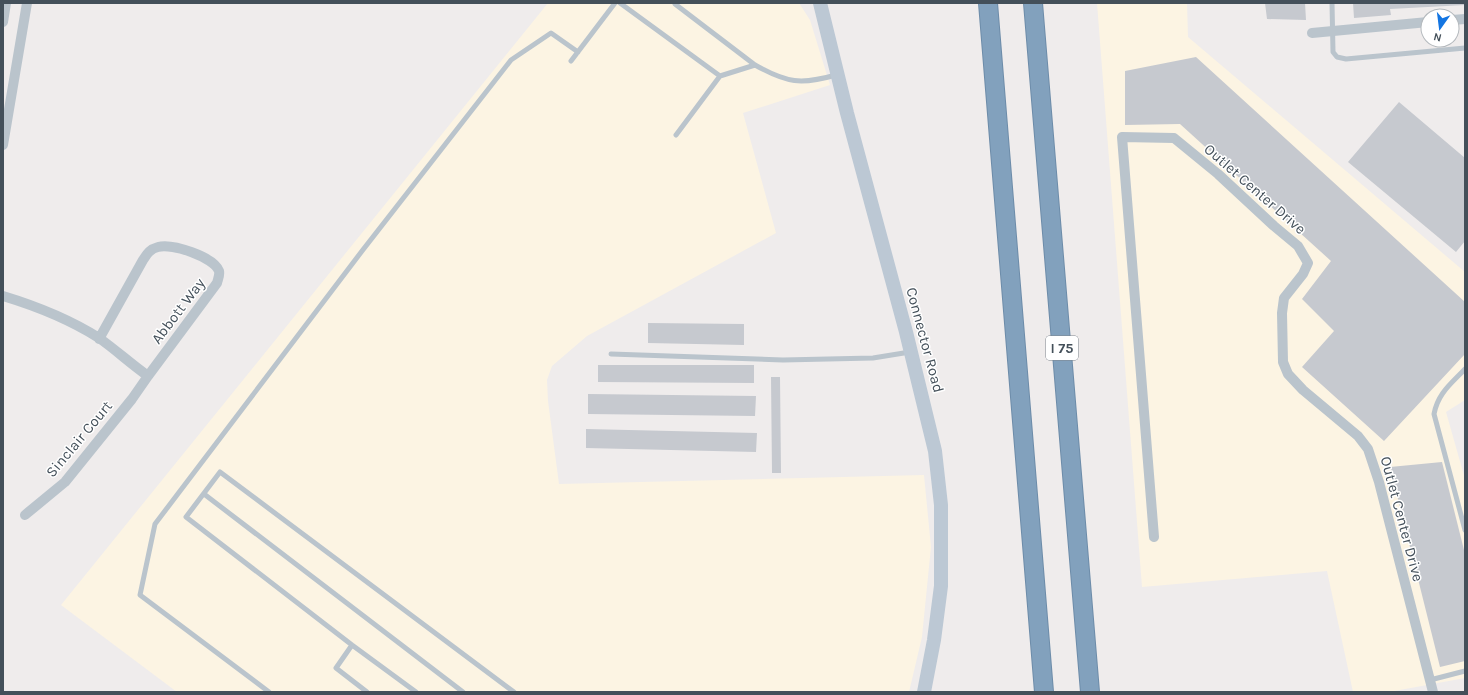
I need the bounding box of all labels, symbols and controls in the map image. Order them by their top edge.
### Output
north arrow [1420,8,1460,48]
text: N [1432,30,1443,44]
street label: Outlet Center Drive [1200,140,1310,238]
street label: Abbott Way [147,275,209,347]
street label: Connector Road [902,285,948,395]
road number: I 75 [1046,336,1078,360]
street label: Sinclair Court [42,397,116,481]
street label: Outlet Center Drive [1377,454,1427,584]

